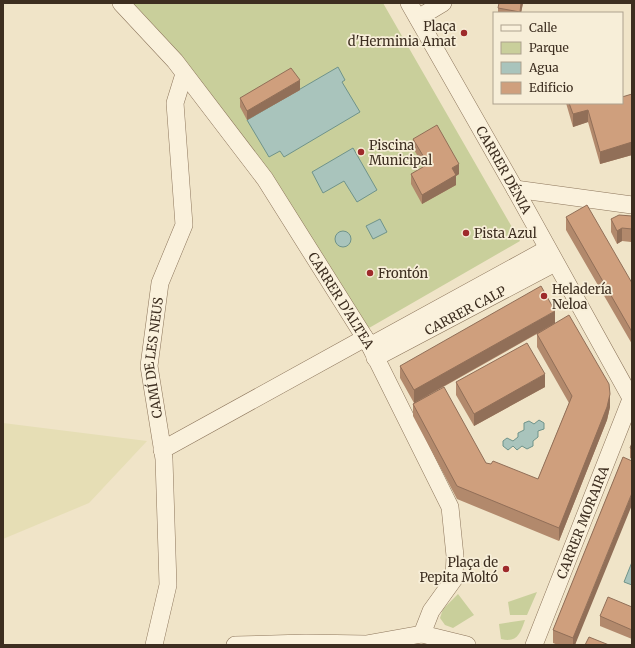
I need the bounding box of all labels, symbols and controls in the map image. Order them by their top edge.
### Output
legend [493,12,623,104]
place label: Plaça d'Herminia Amat [348,18,456,50]
text: Calle [529,20,557,35]
marker: Plaça d'Herminia Amat [459,28,469,38]
text: Parque [529,40,569,55]
text: Agua [528,60,559,75]
text: Edificio [529,80,573,95]
street label: CARRER DÉNIA [472,123,536,217]
place label: Piscina Municipal [369,137,432,169]
marker: Piscina Municipal [356,147,366,157]
place label: Pista Azul [474,225,537,242]
marker: Pista Azul [461,228,471,238]
street label: CARRER D'ALTEA [305,249,378,353]
place label: Frontón [378,265,428,282]
marker: Frontón [365,268,375,278]
place label: Heladería Neloa [552,281,612,313]
street label: CARRER CALP [421,282,509,339]
marker: Heladería Neloa [539,291,549,301]
street label: CAMÍ DE LES NEUS [140,296,167,420]
street label: CARRER MORAIRA [552,462,613,581]
place label: Plaça de Pepita Moltó [419,554,498,586]
marker: Plaça de Pepita Moltó [501,564,511,574]

